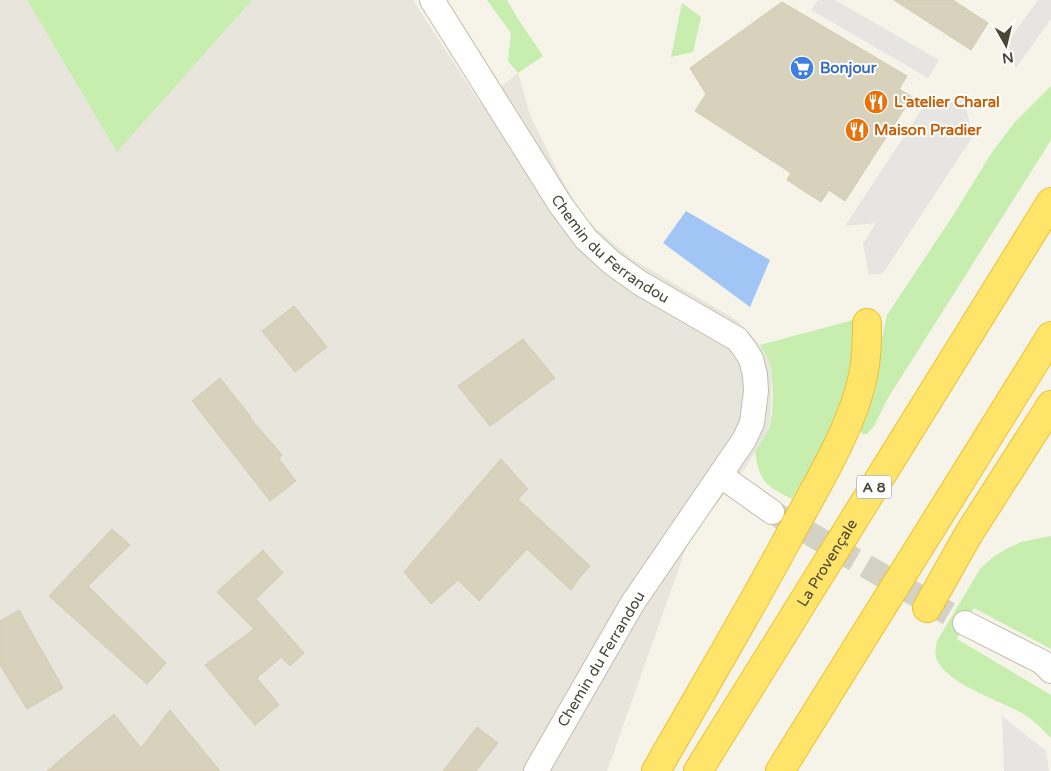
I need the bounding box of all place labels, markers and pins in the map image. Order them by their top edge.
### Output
supermarket icon: Bonjour [789,55,815,81]
place label: Bonjour [820,59,877,78]
restaurant icon: L'atelier Charal [863,89,889,115]
place label: L'atelier Charal [894,93,1000,111]
restaurant icon: Maison Pradier [844,117,870,143]
place label: Maison Pradier [874,121,982,139]

